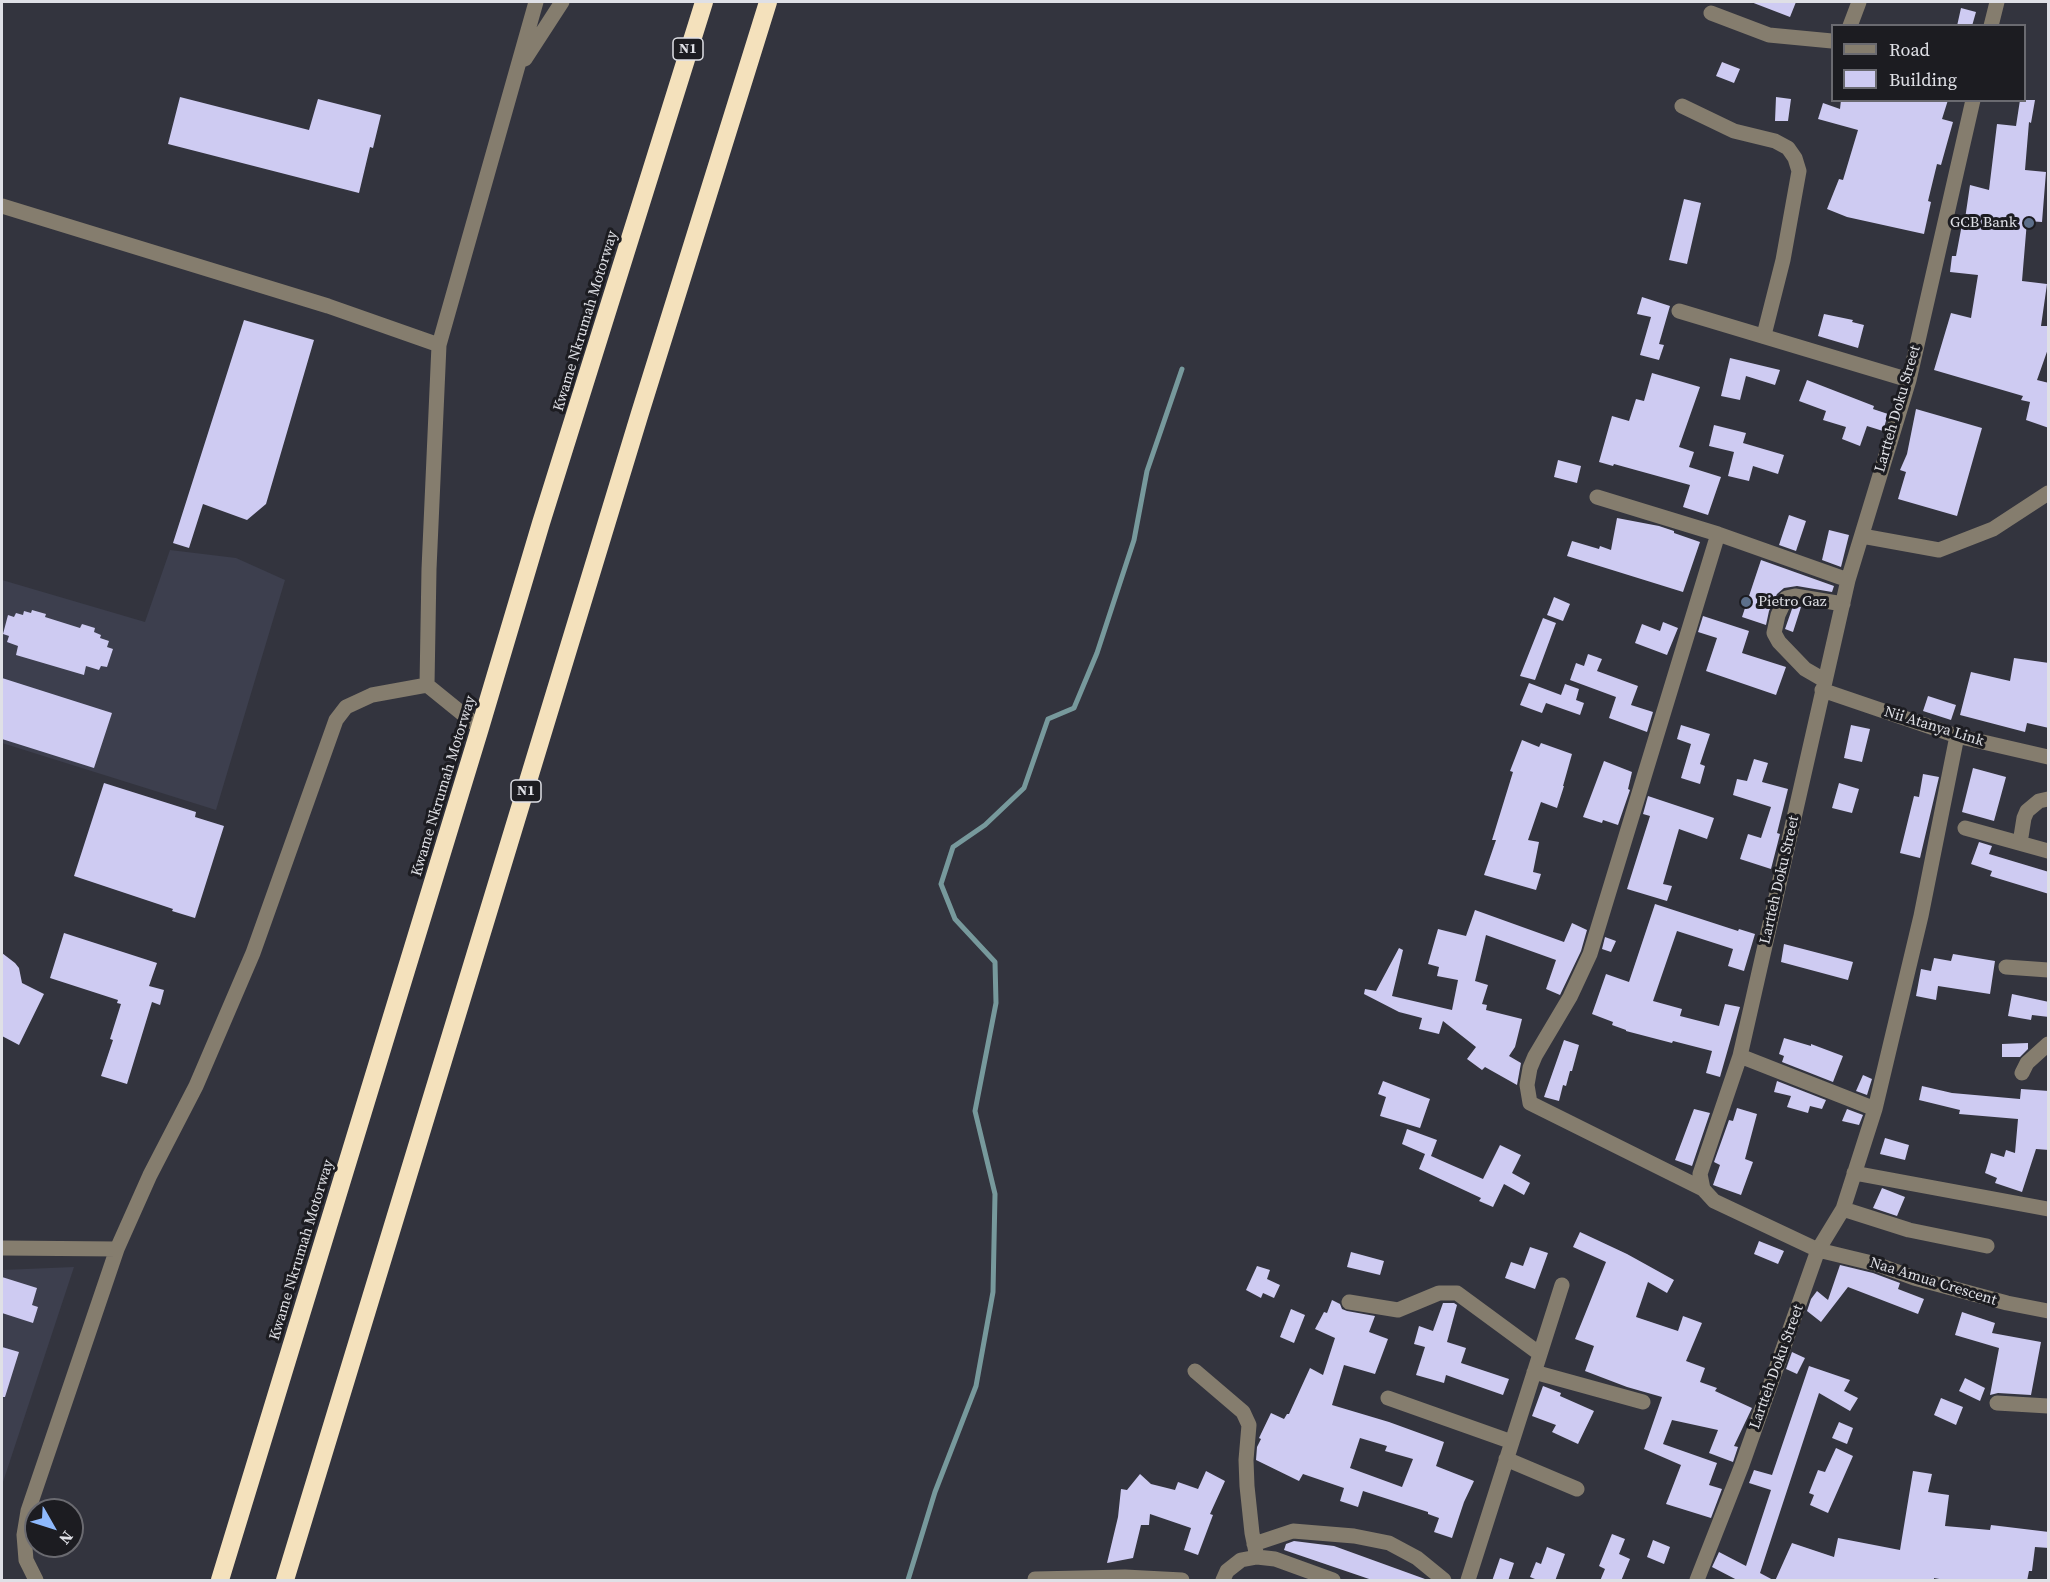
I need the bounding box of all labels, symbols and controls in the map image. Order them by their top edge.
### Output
legend [1831,24,2026,102]
text: Road [1889,37,1930,62]
road number: N1 [673,38,703,60]
text: Building [1889,67,1957,92]
place label: GCB Bank [1950,214,2017,232]
marker: GCB Bank [2022,216,2036,230]
street label: Kwame Nkrumah Motorway [550,229,622,413]
street label: Lartteh Doku Street [1871,344,1925,474]
place label: Pietro Gaz [1758,593,1827,611]
marker: Pietro Gaz [1739,595,1753,609]
street label: Kwame Nkrumah Motorway [408,694,480,878]
street label: Nii Atanya Link [1882,703,1986,751]
road number: N1 [511,780,541,802]
street label: Lartteh Doku Street [1756,814,1804,946]
street label: Kwame Nkrumah Motorway [266,1158,338,1342]
street label: Naa Amua Crescent [1867,1254,1999,1310]
street label: Lartteh Doku Street [1746,1302,1808,1432]
north arrow [24,1498,84,1558]
text: N [54,1527,79,1550]

